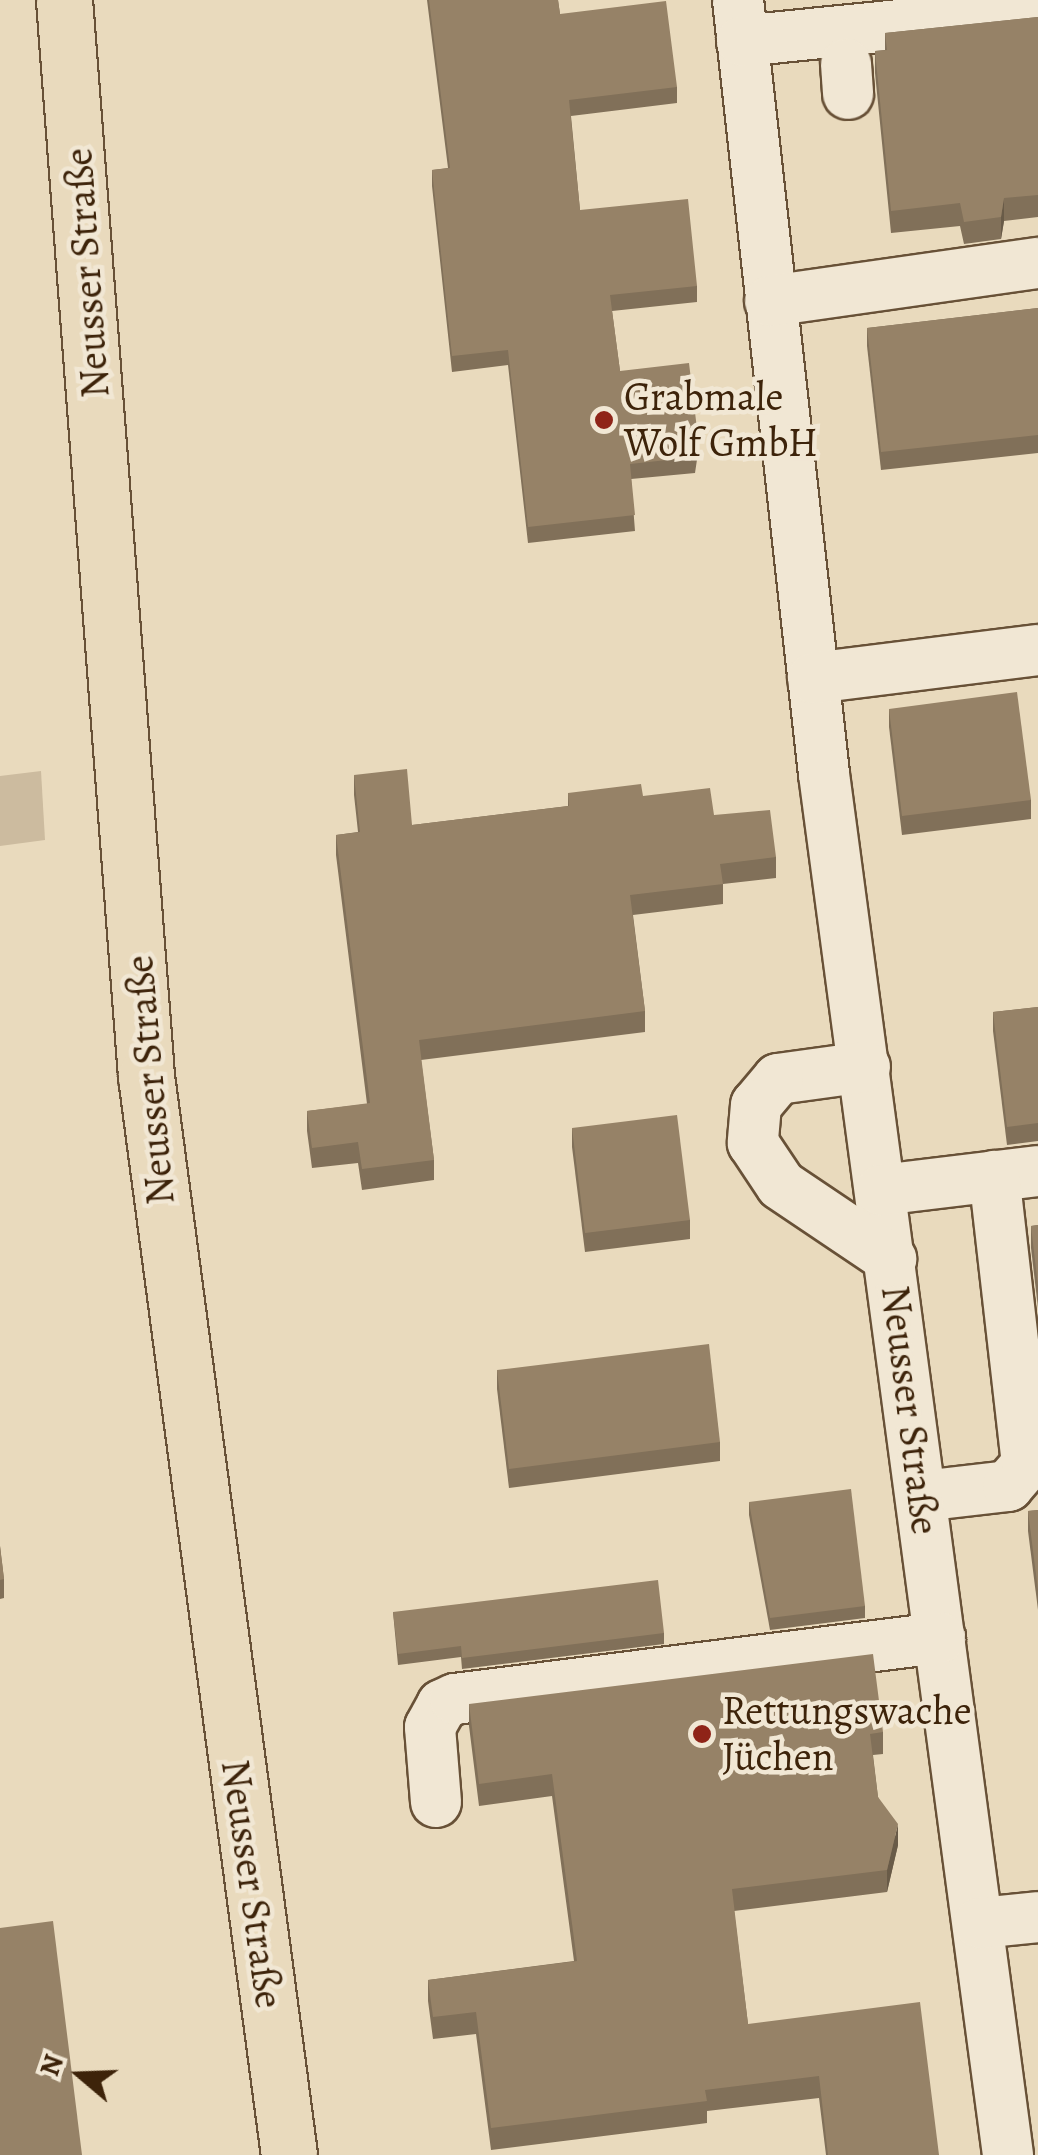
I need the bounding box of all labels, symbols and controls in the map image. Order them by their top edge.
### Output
street label: Neusser Straße [54,146,120,400]
place label: Grabmale Wolf GmbH [624,373,818,467]
marker: Grabmale Wolf GmbH [593,409,615,431]
street label: Neusser Straße [115,953,185,1207]
street label: Neusser Straße [871,1283,949,1537]
place label: Rettungswache Jüchen [722,1687,972,1781]
marker: Rettungswache Jüchen [691,1723,713,1745]
street label: Neusser Straße [211,1757,293,2011]
north arrow [30,2025,130,2125]
text: N [30,2049,73,2081]

